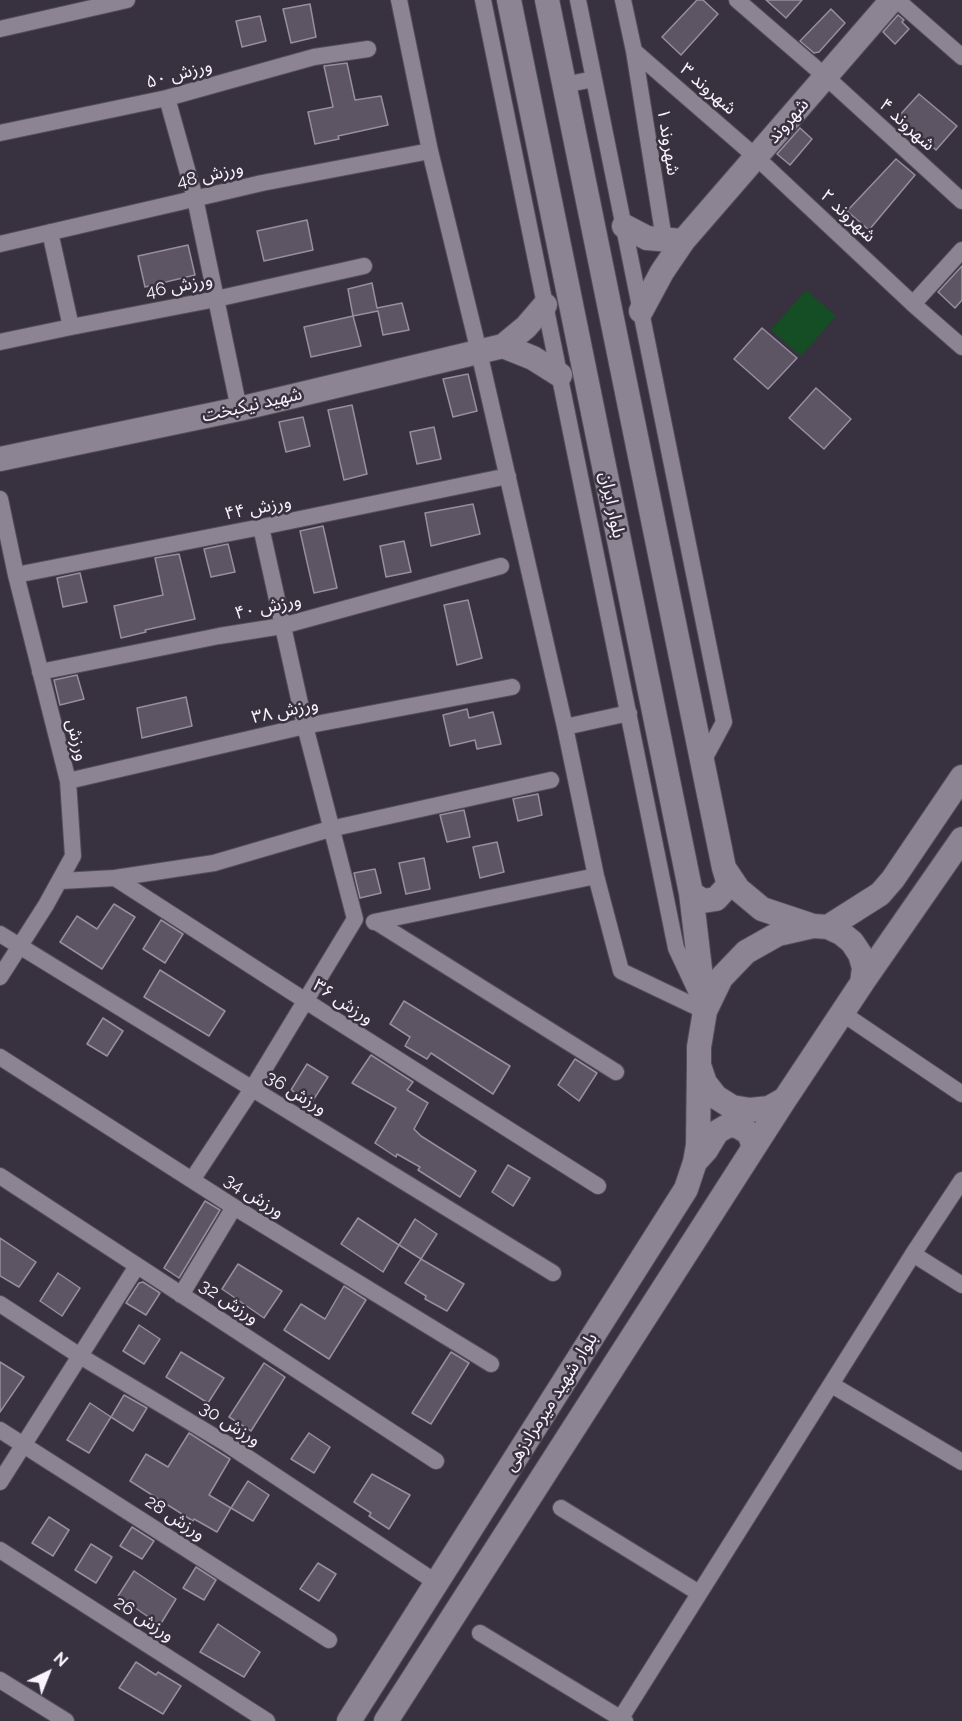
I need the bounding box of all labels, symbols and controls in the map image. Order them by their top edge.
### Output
street label: ورزش ۵٠ [144,55,214,93]
street label: شهروند ۳ [675,59,741,119]
street label: شهروند [763,94,813,148]
street label: شهروند ۴ [875,94,939,156]
street label: شهروند ۱ [652,107,684,177]
street label: ورزش 48 [175,157,245,193]
street label: شهروند ۲ [816,185,880,247]
street label: ورزش 46 [144,269,214,303]
street label: شهید نیکبخت [200,383,304,427]
street label: بلوار ایران [594,470,630,540]
street label: ورزش ۴۴ [223,491,293,525]
street label: ورزش ۴۰ [233,589,303,625]
street label: ورزش ۳۸ [250,693,320,729]
street label: ورزش [61,717,93,763]
street label: ورزش ۳۶ [309,975,377,1029]
street label: ورزش 36 [261,1066,331,1120]
street label: ورزش 34 [220,1169,288,1223]
street label: ورزش 32 [195,1275,263,1329]
street label: بلوار شهید میرمرادزهی [500,1329,602,1475]
street label: ورزش 30 [196,1397,264,1451]
street label: ورزش 28 [141,1491,209,1545]
street label: ورزش 26 [110,1592,178,1646]
north arrow [18,1643,78,1703]
text: N [50,1648,72,1671]

